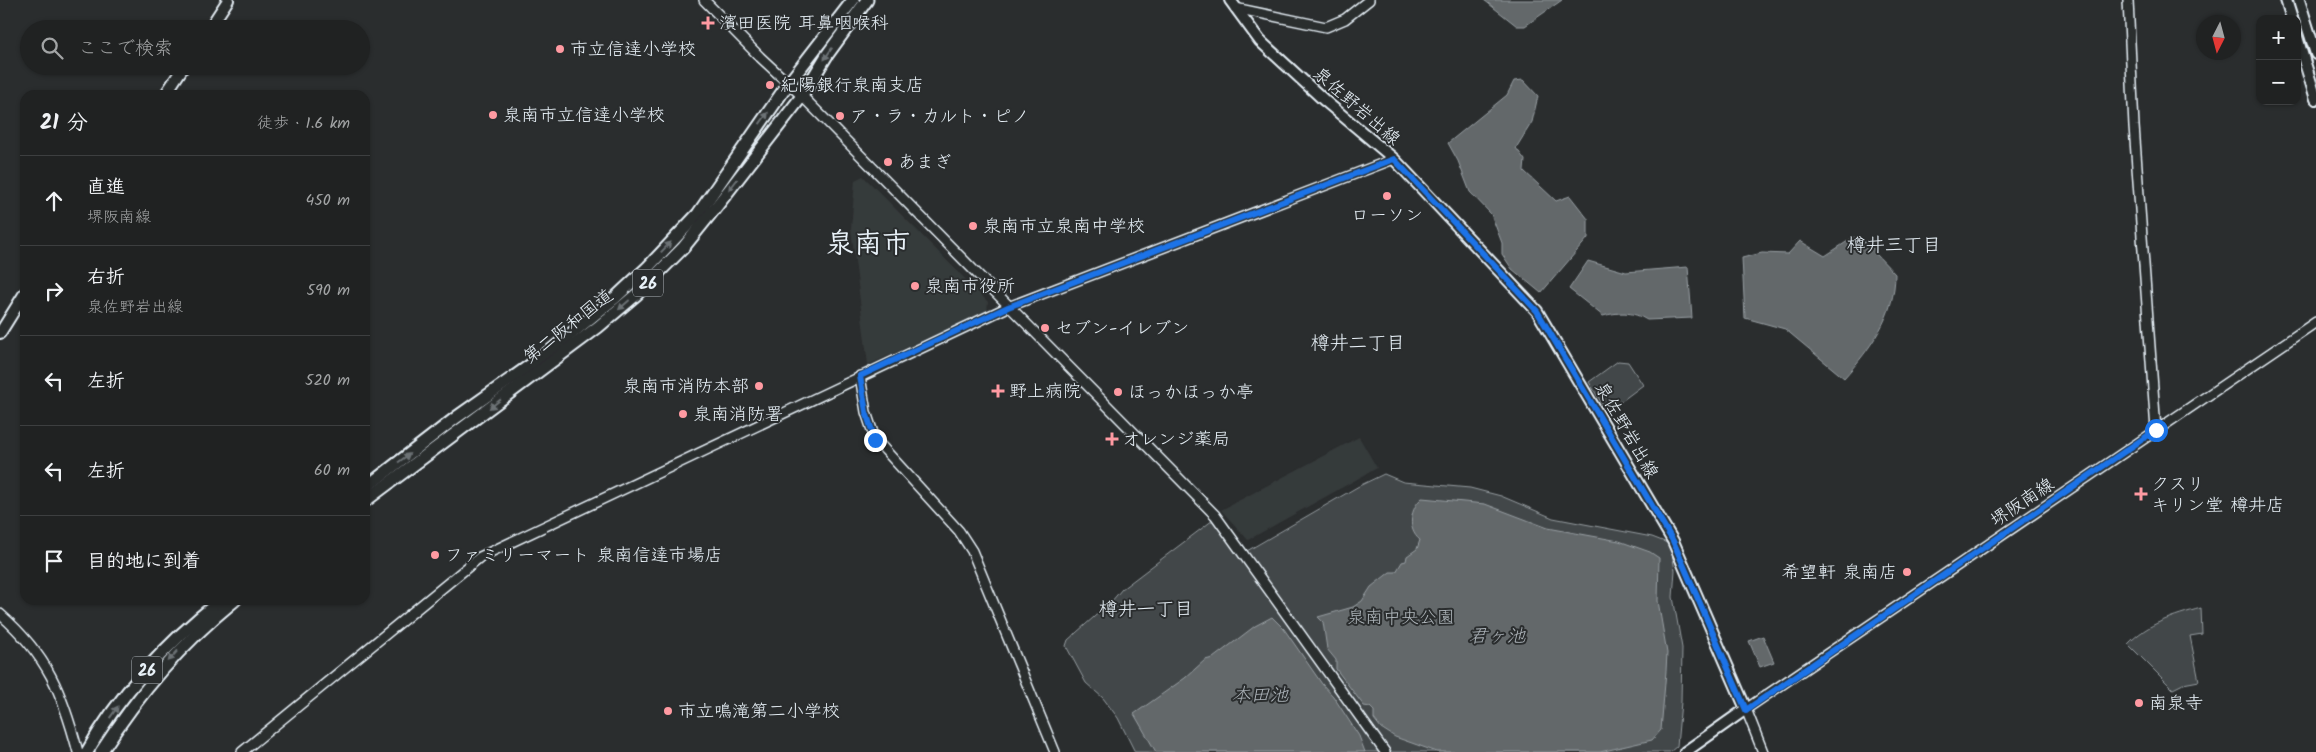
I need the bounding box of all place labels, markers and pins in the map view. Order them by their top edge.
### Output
place label: 濱田医院 耳鼻咽喉科 [719,10,888,39]
marker: 濱田医院 耳鼻咽喉科 [701,16,715,30]
place label: 市立信達小学校 [570,36,696,65]
marker: 市立信達小学校 [554,43,566,55]
place label: 紀陽銀行泉南支店 [780,72,924,101]
marker: 紀陽銀行泉南支店 [764,79,776,91]
place label: 泉南市立信達小学校 [503,102,665,131]
place label: ア・ラ・カルト・ピノ [850,103,1029,132]
marker: 泉南市立信達小学校 [487,109,499,121]
marker: ア・ラ・カルト・ピノ [834,110,846,122]
place label: あまぎ [898,149,952,178]
marker: あまぎ [882,156,894,168]
marker: ローソン [1381,190,1393,202]
place label: ローソン [1351,202,1423,231]
place label: 泉南市立泉南中学校 [983,213,1145,242]
marker: 泉南市立泉南中学校 [967,220,979,232]
place label: 泉南市役所 [925,273,1015,302]
marker: 泉南市役所 [909,280,921,292]
place label: セブン-イレブン [1055,315,1189,344]
marker: セブン-イレブン [1039,322,1051,334]
place label: 泉南市消防本部 [623,373,749,402]
place label: 野上病院 [1009,378,1081,407]
place label: ほっかほっか亭 [1128,379,1254,408]
marker: 泉南市消防本部 [753,380,765,392]
marker: 野上病院 [991,384,1005,398]
marker: ほっかほっか亭 [1112,386,1124,398]
place label: 泉南消防署 [693,401,783,430]
marker: 泉南消防署 [677,408,689,420]
place label: オレンジ薬局 [1122,426,1230,455]
marker: オレンジ薬局 [1106,433,1118,445]
place label: クスリ キリン堂 樽井店 [2151,471,2284,521]
marker: クスリ キリン堂 樽井店 [2135,488,2147,500]
place label: ファミリーマート 泉南信達市場店 [445,542,723,571]
marker: ファミリーマート 泉南信達市場店 [429,549,441,561]
place label: 希望軒 泉南店 [1782,559,1897,588]
marker: 希望軒 泉南店 [1901,566,1913,578]
place label: 南泉寺 [2149,690,2203,719]
marker: 南泉寺 [2133,697,2145,709]
place label: 市立鳴滝第二小学校 [678,698,840,727]
marker: 市立鳴滝第二小学校 [662,705,674,717]

